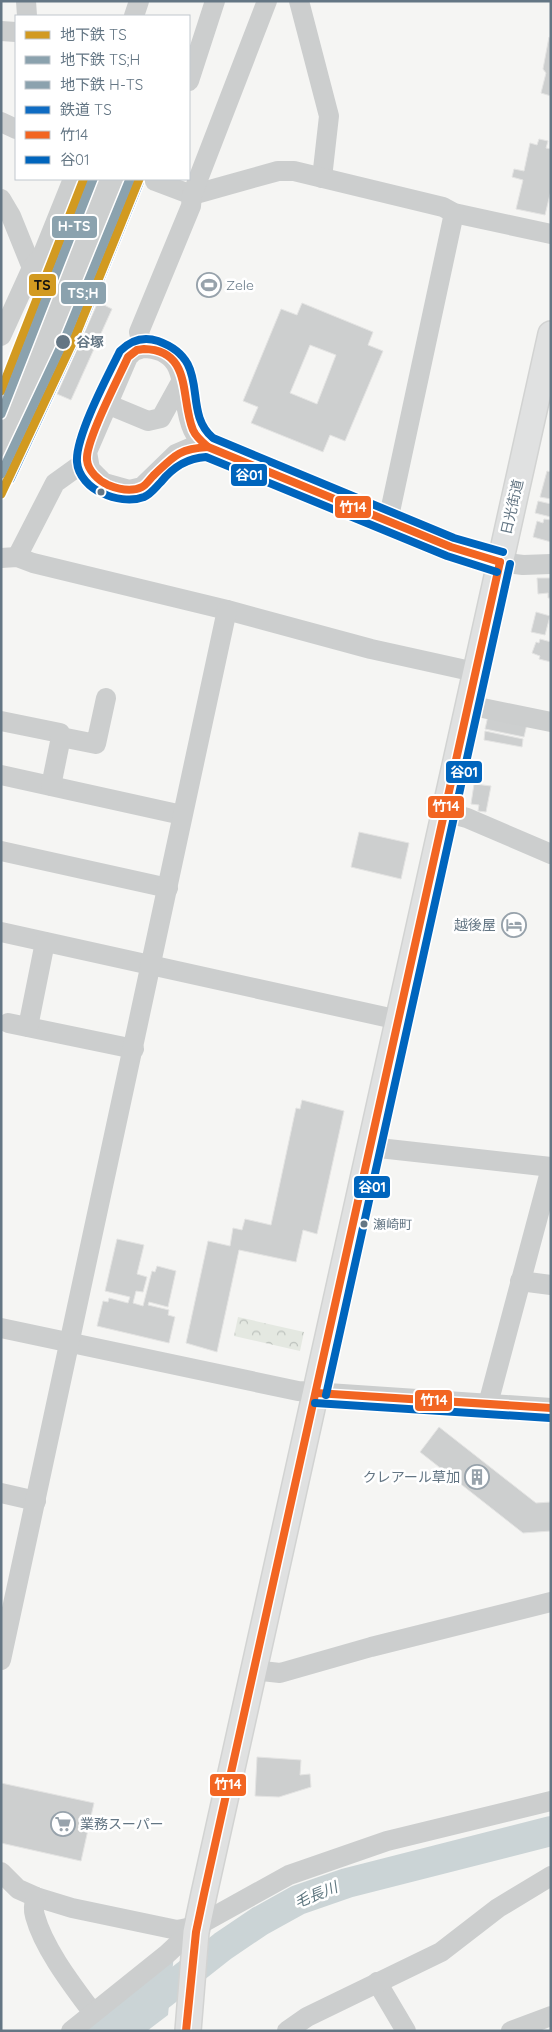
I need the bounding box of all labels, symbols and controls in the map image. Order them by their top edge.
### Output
legend [15,15,190,180]
text: 地下鉄 TS [60,25,127,44]
text: 地下鉄 TS;H [60,50,140,69]
text: 地下鉄 H-TS [60,75,143,94]
text: 鉄道 TS [60,100,112,119]
text: 竹14 [60,125,88,144]
text: 谷01 [60,150,89,169]
line badge: H-TS [51,215,98,239]
text: H-TS [58,217,90,235]
sports icon: Zele [196,272,222,298]
line badge: TS [28,273,57,297]
text: TS [33,276,51,294]
place label: Zele [226,276,254,294]
line badge: TS;H [60,281,107,305]
text: TS;H [67,284,99,302]
marker: 谷塚 [54,333,72,351]
place label: 谷塚 [76,333,104,351]
line badge: 谷01 [230,463,268,487]
text: 谷01 [235,466,263,484]
street label: 日光街道 [497,478,527,536]
unlabelled marker [96,487,106,497]
line badge: 竹14 [334,495,372,519]
text: 竹14 [339,498,367,516]
line badge: 谷01 [445,760,483,784]
text: 谷01 [450,763,478,781]
line badge: 竹14 [427,795,465,819]
text: 竹14 [432,797,460,815]
hotel icon: 越後屋 [501,912,527,938]
place label: 越後屋 [454,916,496,934]
line badge: 谷01 [353,1175,391,1199]
text: 谷01 [358,1178,386,1196]
place label: 瀬崎町 [373,1216,412,1232]
marker: 瀬崎町 [359,1219,369,1229]
line badge: 竹14 [414,1389,453,1412]
text: 竹14 [420,1391,448,1409]
building icon: クレアール草加 [464,1464,490,1490]
place label: クレアール草加 [363,1468,460,1486]
line badge: 竹14 [209,1773,247,1797]
text: 竹14 [214,1775,242,1793]
supermarket icon: 業務スーパー [50,1811,76,1837]
place label: 業務スーパー [80,1815,164,1833]
water label: 毛長川 [291,1877,342,1912]

